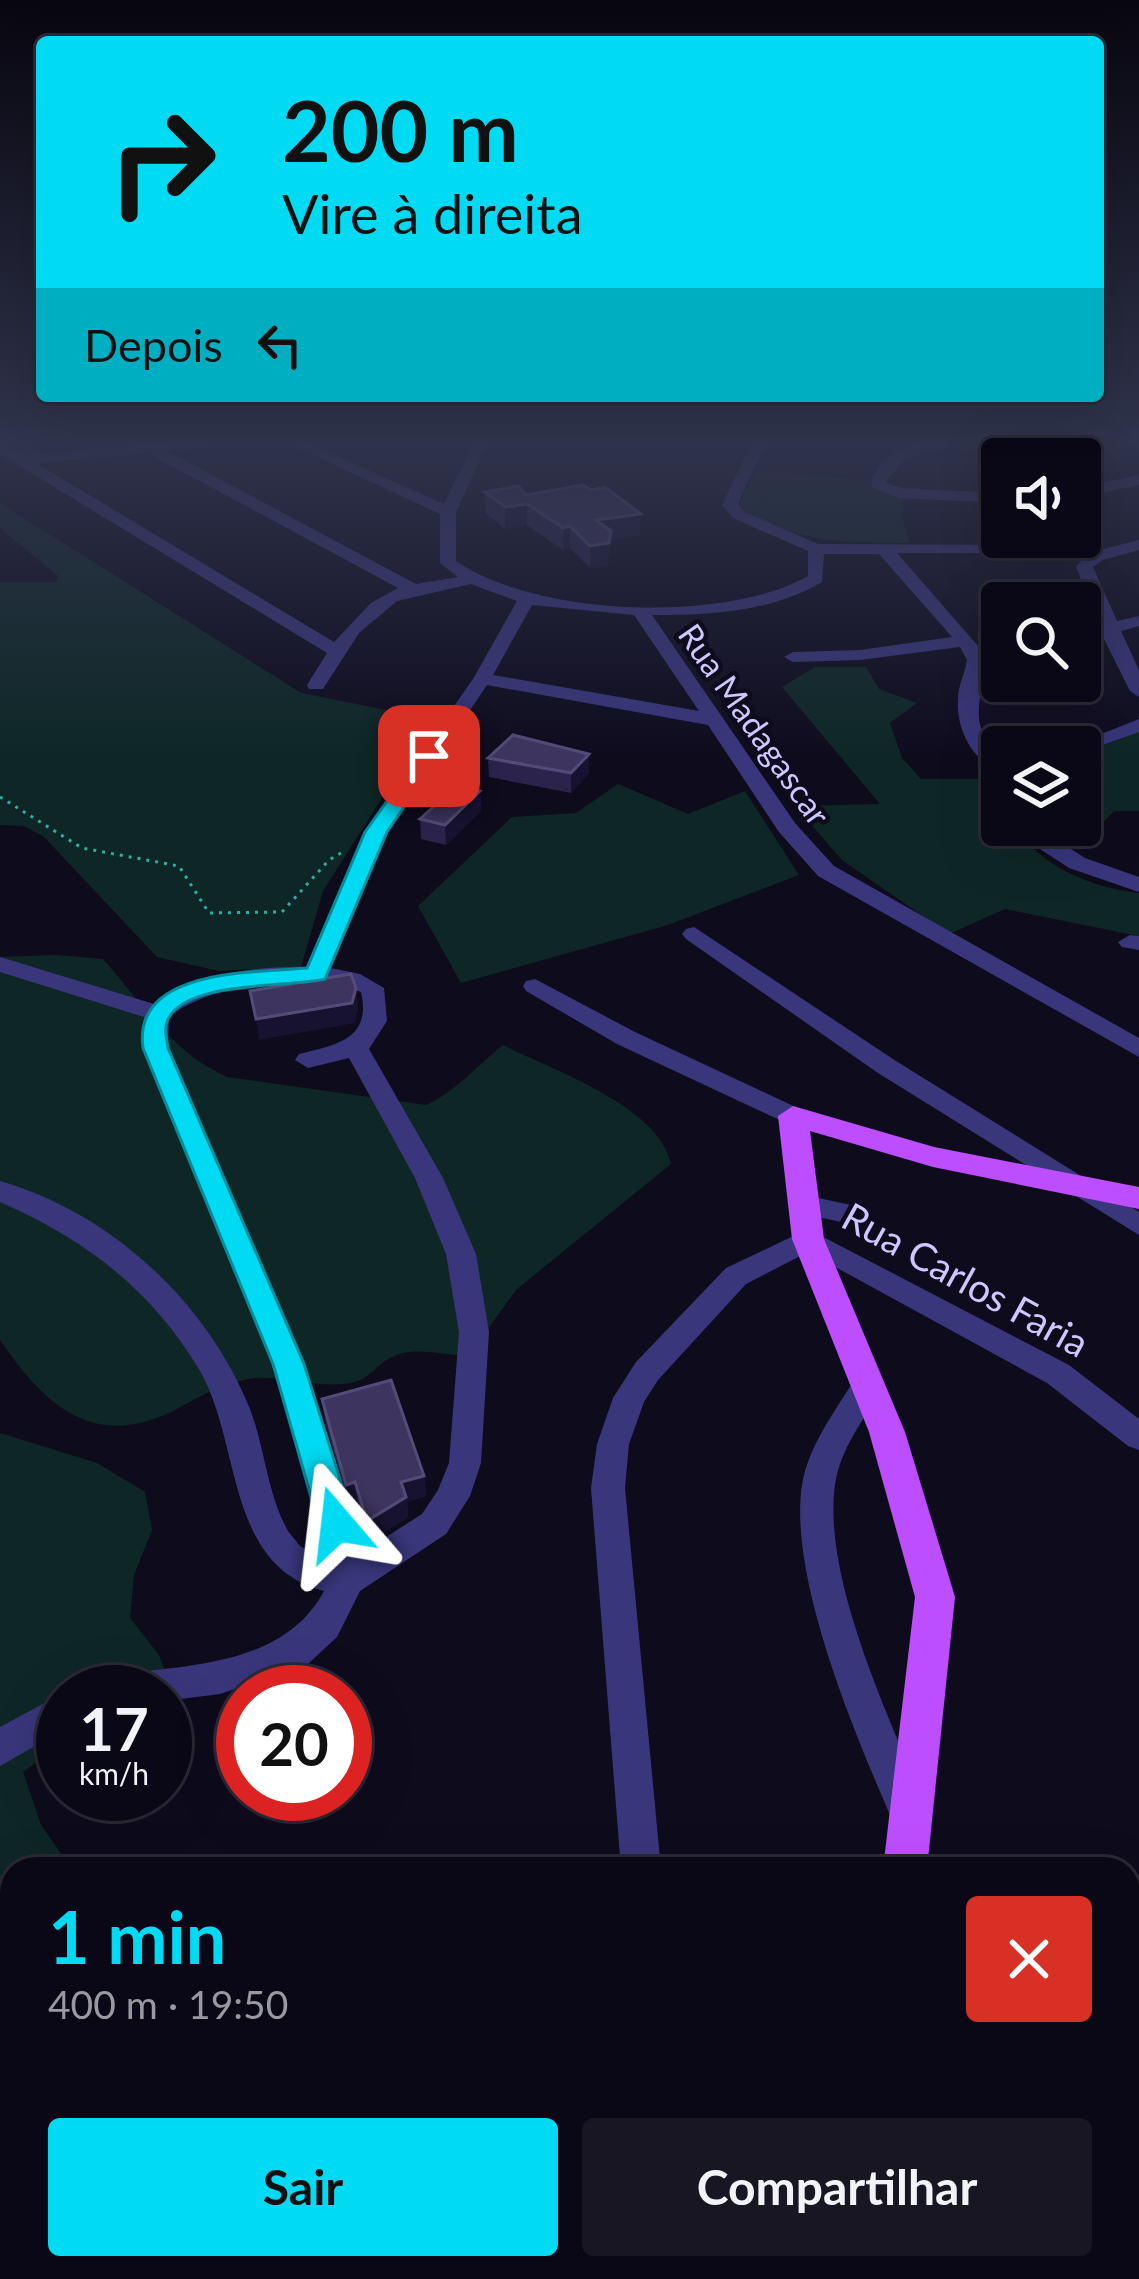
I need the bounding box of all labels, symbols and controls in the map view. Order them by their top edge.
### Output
text: 200 m [282,79,519,180]
icon: right [84,84,240,240]
text: Vire à direita [282,181,582,246]
icon: left [247,312,313,378]
text: Depois [84,318,223,372]
map controls [981,438,1101,846]
button: sound [981,438,1101,558]
button: search [981,582,1101,702]
street label: Rua Madagascar [671,616,839,832]
pin [378,705,480,807]
icon: arrive [396,723,462,789]
button: layers [981,726,1101,846]
street label: Rua Carlos Faria [835,1192,1097,1366]
position arrow [274,1461,400,1587]
speed limit sign: 20 [216,1665,372,1821]
text: 17 [79,1692,149,1764]
text: km/h [79,1755,149,1791]
text: 1 min [48,1893,226,1979]
button: close [966,1896,1092,2022]
text: 400 m · 19:50 [48,1981,288,2027]
button: Sair [48,2118,558,2256]
button: Compartilhar [582,2118,1092,2256]

